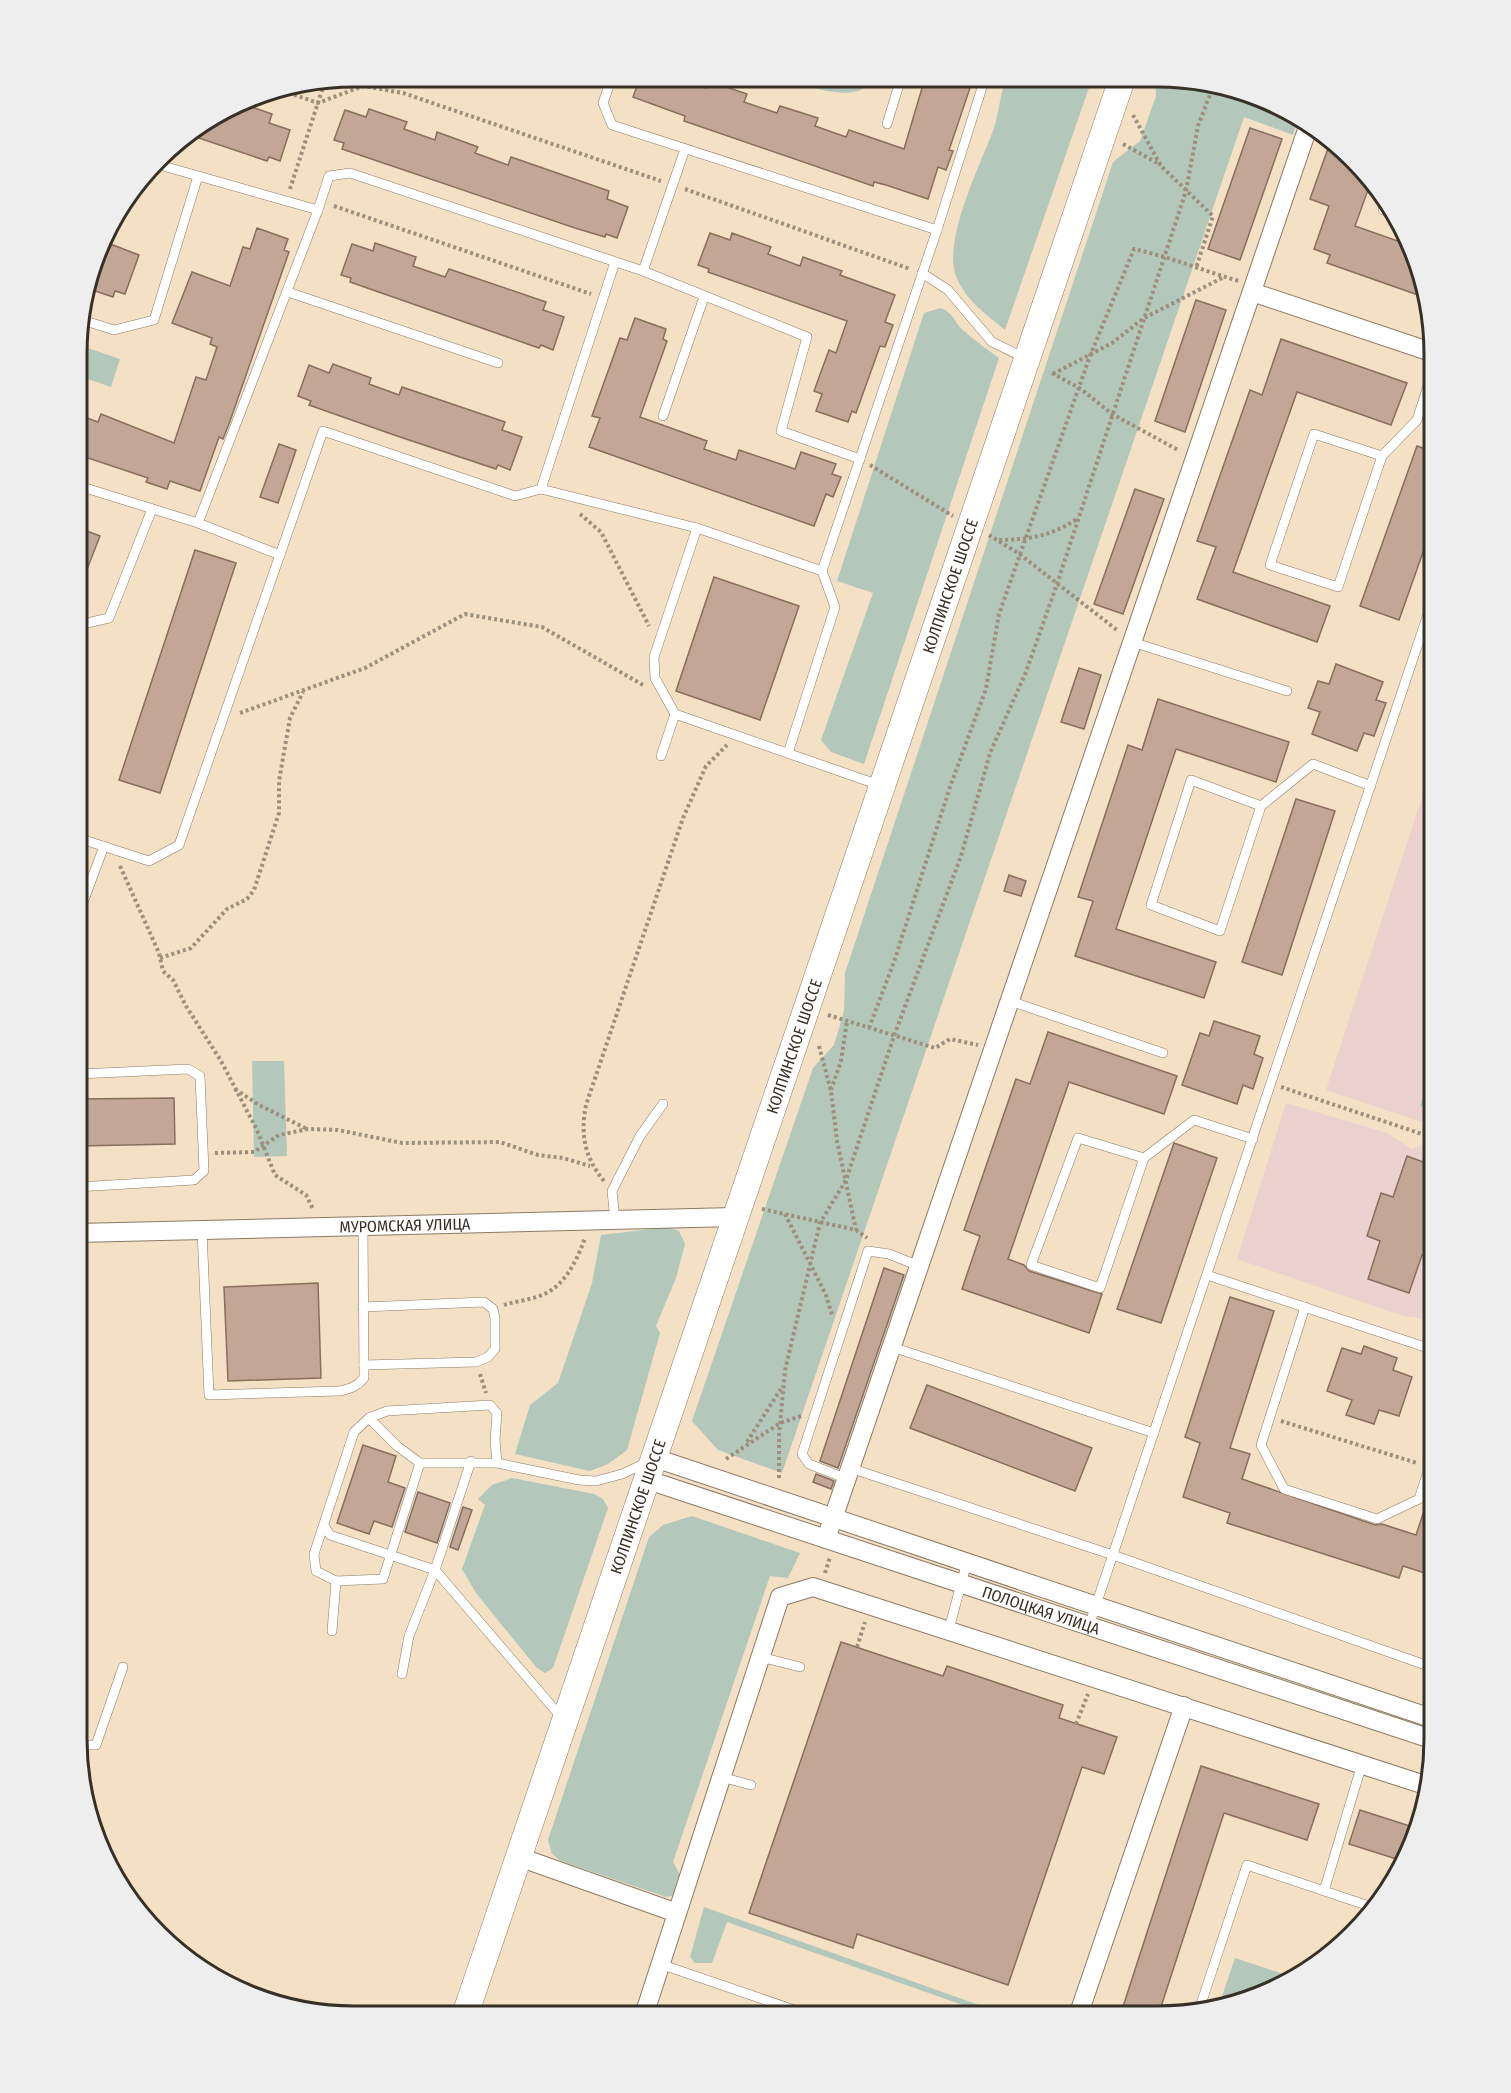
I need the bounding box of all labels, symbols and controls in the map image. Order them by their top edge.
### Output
street label: КОЛПИНСКОЕ ШОССЕ [918,516,982,656]
street label: КОЛПИНСКОЕ ШОССЕ [762,976,825,1116]
street label: МУРОМСКАЯ УЛИЦА [339,1214,471,1236]
street label: КОЛПИНСКОЕ ШОССЕ [606,1437,669,1576]
street label: ПОЛОЦКАЯ УЛИЦА [980,1582,1103,1638]

